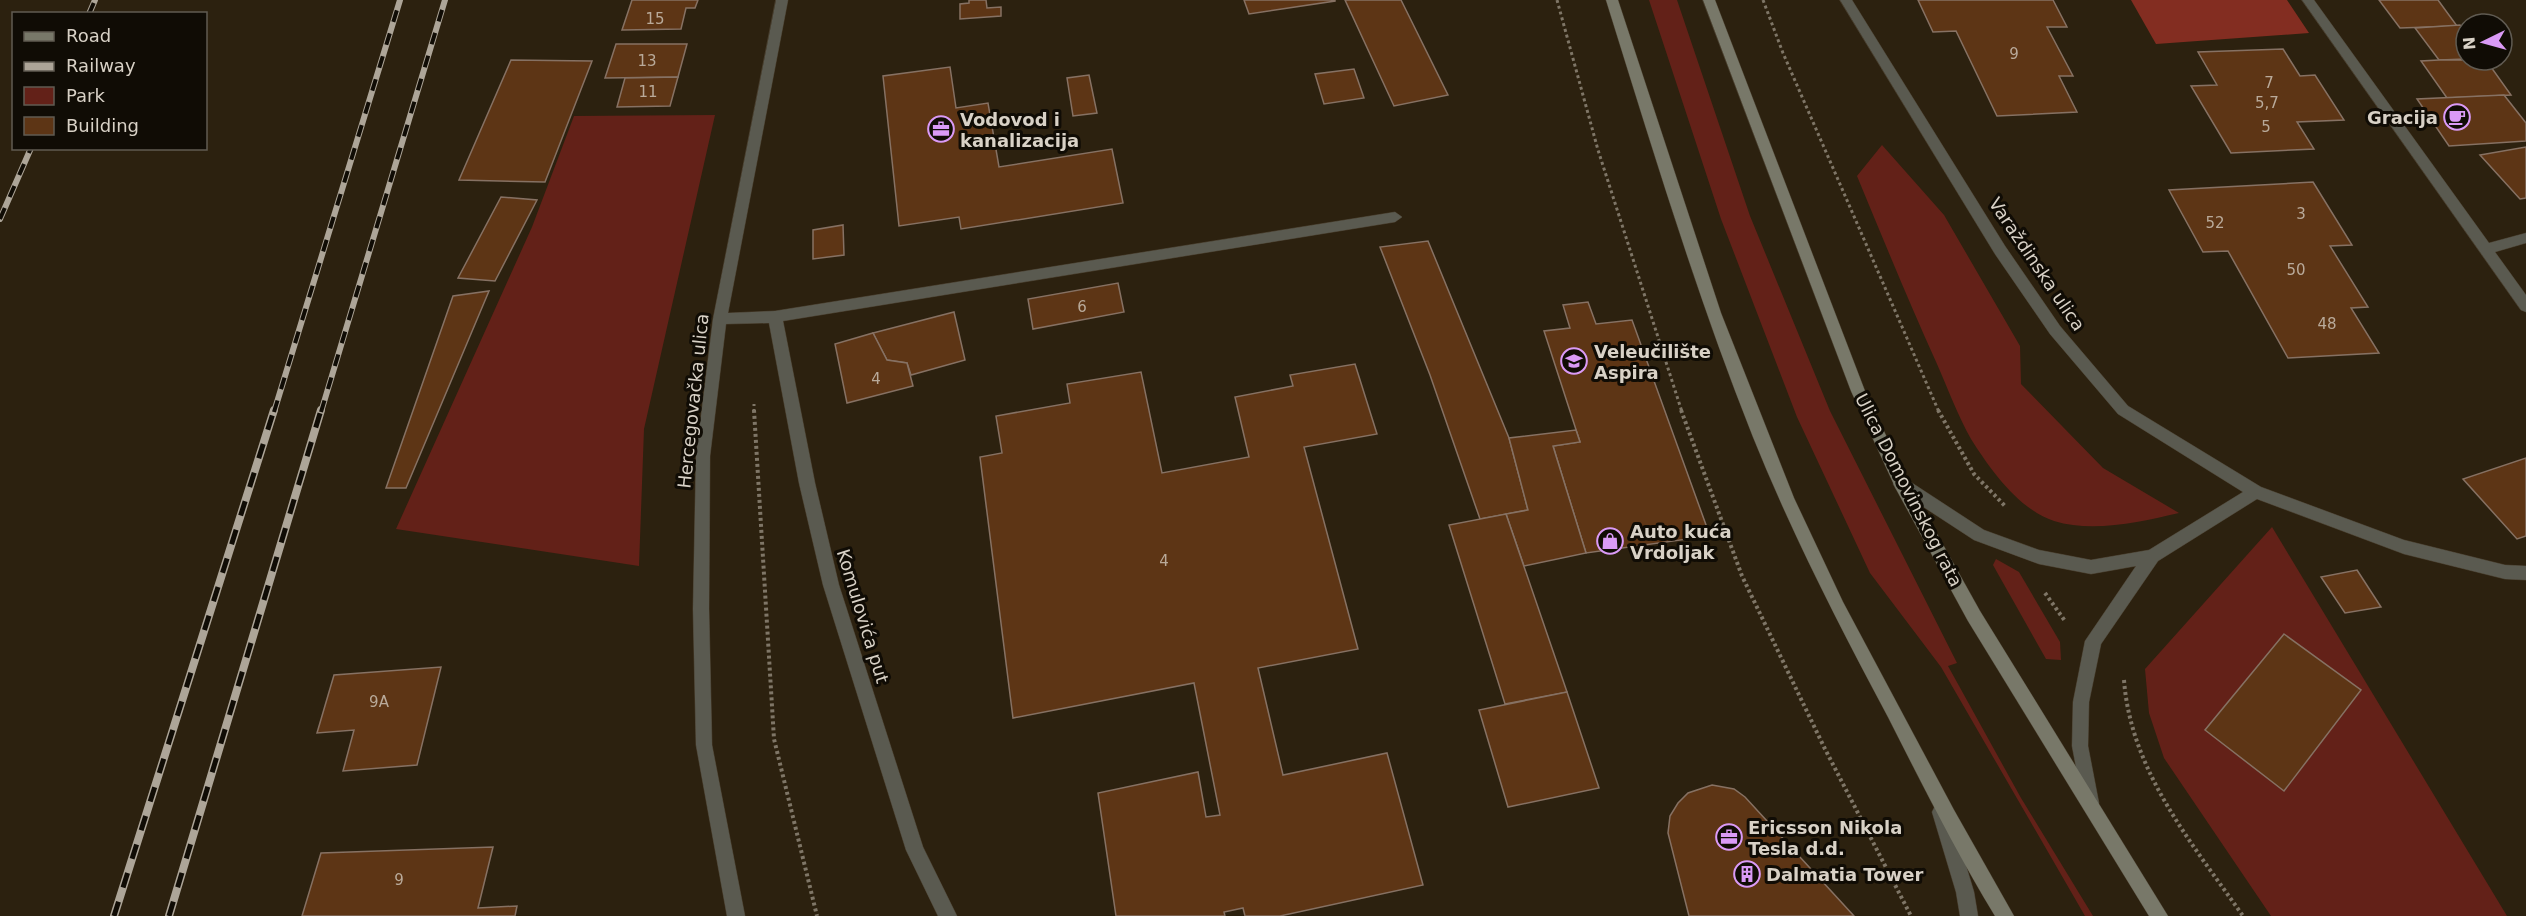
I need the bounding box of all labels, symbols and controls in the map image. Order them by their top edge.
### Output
house number: 15 [645,10,665,28]
legend [12,12,207,150]
north arrow [2454,12,2514,72]
text: Road [66,25,111,46]
text: N [2460,36,2480,51]
house number: 9 [2009,45,2019,63]
house number: 13 [637,52,657,70]
text: Railway [66,55,136,76]
house number: 7 [2264,74,2274,92]
house number: 11 [638,83,658,101]
text: Park [66,85,105,106]
house number: 5,7 [2255,94,2279,112]
cafe icon: Gracija [2442,102,2472,132]
place label: Gracija [2367,107,2438,128]
place label: Vodovod i kanalizacija [960,109,1079,151]
office icon: Vodovod i kanalizacija [926,114,956,144]
text: Building [66,115,139,136]
house number: 5 [2261,118,2271,136]
street label: Varaždinska ulica [1985,193,2089,335]
house number: 3 [2296,205,2306,223]
house number: 52 [2205,214,2225,232]
house number: 50 [2286,261,2306,279]
house number: 6 [1077,298,1087,316]
street label: Hercegovačka ulica [673,312,713,490]
house number: 48 [2317,315,2337,333]
place label: Veleučilište Aspira [1594,341,1711,383]
school or university icon: Veleučilište Aspira [1559,346,1589,376]
house number: 4 [871,370,881,388]
street label: Ulica Domovinskog rata [1851,390,1967,590]
place label: Auto kuća Vrdoljak [1630,521,1732,563]
shop icon: Auto kuća Vrdoljak [1595,526,1625,556]
street label: Komulovića put [833,546,893,686]
house number: 4 [1159,552,1169,570]
house number: 9A [369,693,390,711]
place label: Ericsson Nikola Tesla d.d. [1748,817,1902,859]
office icon: Ericsson Nikola Tesla d.d. [1714,822,1744,852]
building icon: Dalmatia Tower [1732,859,1762,889]
place label: Dalmatia Tower [1766,864,1923,885]
house number: 9 [394,871,404,889]

